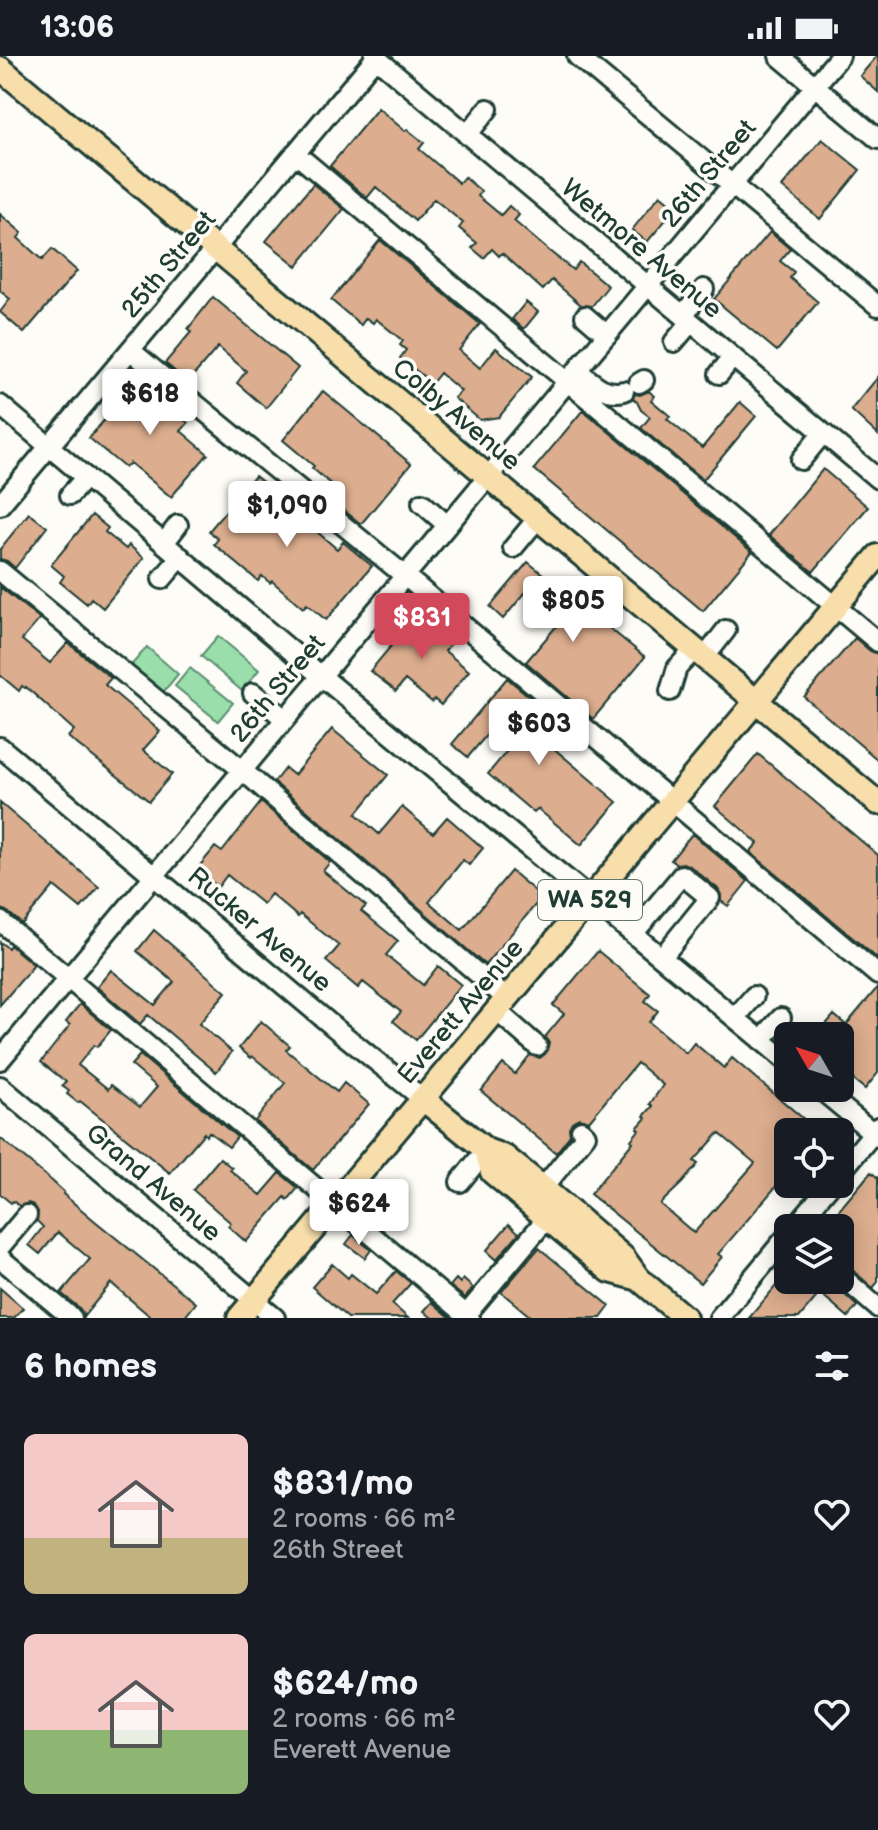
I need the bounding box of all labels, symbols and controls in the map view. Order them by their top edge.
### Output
text: 13:06 [40,10,114,46]
street label: 26th Street [655,114,763,234]
street label: Wetmore Avenue [554,173,728,325]
street label: 25th Street [115,205,223,325]
street label: Colby Avenue [386,353,526,478]
pin: $618 [103,369,197,437]
text: $618 [120,379,180,410]
pin: $1,090 [222,481,352,549]
text: $1,090 [246,491,328,522]
pin: $805 [526,576,620,644]
text: $805 [541,586,605,617]
pin: $831 [375,593,469,661]
text: $831 [393,603,451,634]
street label: 26th Street [224,629,332,749]
pin: $603 [492,699,586,767]
text: $603 [507,709,571,740]
street label: Rucker Avenue [181,861,337,999]
road number: WA 529 [538,880,642,920]
street label: Everett Avenue [392,933,531,1091]
north arrow [774,1022,854,1102]
map controls [774,1022,854,1294]
street label: Grand Avenue [79,1118,227,1249]
button: locate [774,1118,854,1198]
pin: $624 [312,1179,406,1247]
text: $624 [328,1189,390,1220]
button: layers [774,1214,854,1294]
icon: filters [810,1344,854,1388]
text: 6 homes [24,1346,157,1387]
text: $831/mo [272,1463,413,1504]
icon: home [88,1466,184,1562]
icon: heart [810,1492,854,1536]
text: 2 rooms · 66 m² [272,1504,456,1535]
text: 26th Street [272,1535,403,1566]
text: $624/mo [272,1663,418,1704]
icon: home [88,1666,184,1762]
icon: heart [810,1692,854,1736]
text: 2 rooms · 66 m² [272,1704,456,1735]
text: Everett Avenue [272,1735,451,1766]

